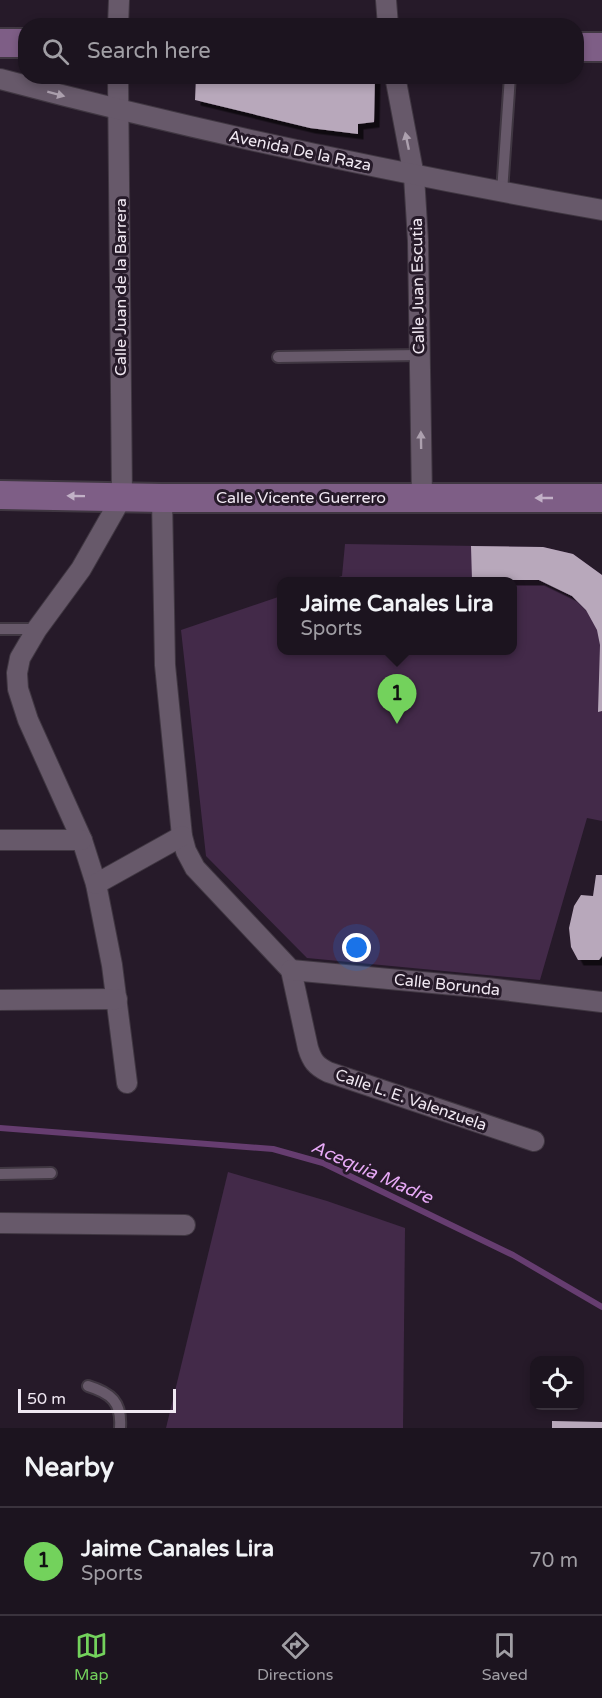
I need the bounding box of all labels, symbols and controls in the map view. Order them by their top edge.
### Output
search box [18,18,584,84]
icon: search [39,35,72,68]
text: Search here [87,38,211,64]
one-way arrow [48,90,66,99]
street label: Avenida De la Raza [227,126,373,176]
one-way arrow [402,131,411,150]
street label: Calle Juan de la Barrera [111,198,131,376]
street label: Calle Juan Escutia [407,218,429,354]
one-way arrow [416,430,426,449]
street label: Calle Vicente Guerrero [216,488,386,508]
one-way arrow [66,492,85,501]
one-way arrow [534,493,553,503]
popup [277,577,517,655]
text: Jaime Canales Lira [300,591,494,617]
text: Sports [300,617,362,641]
pin: 1 [378,674,416,724]
your location [342,933,371,962]
street label: Calle Borunda [393,969,501,1001]
street label: Calle L. E. Valenzuela [333,1065,489,1135]
water label: Acequia Madre [308,1135,437,1209]
map controls [530,1356,584,1410]
button: locate [530,1356,584,1410]
scale bar [18,1386,176,1414]
text: 50 m [27,1389,66,1409]
text: Nearby [24,1452,114,1483]
text: Jaime Canales Lira [81,1536,274,1562]
text: 1 [37,1549,50,1573]
text: 70 m [529,1549,578,1573]
text: Sports [81,1562,143,1586]
tab: Map [74,1629,109,1685]
tab: Directions [257,1629,333,1685]
tab: Saved [482,1629,528,1685]

